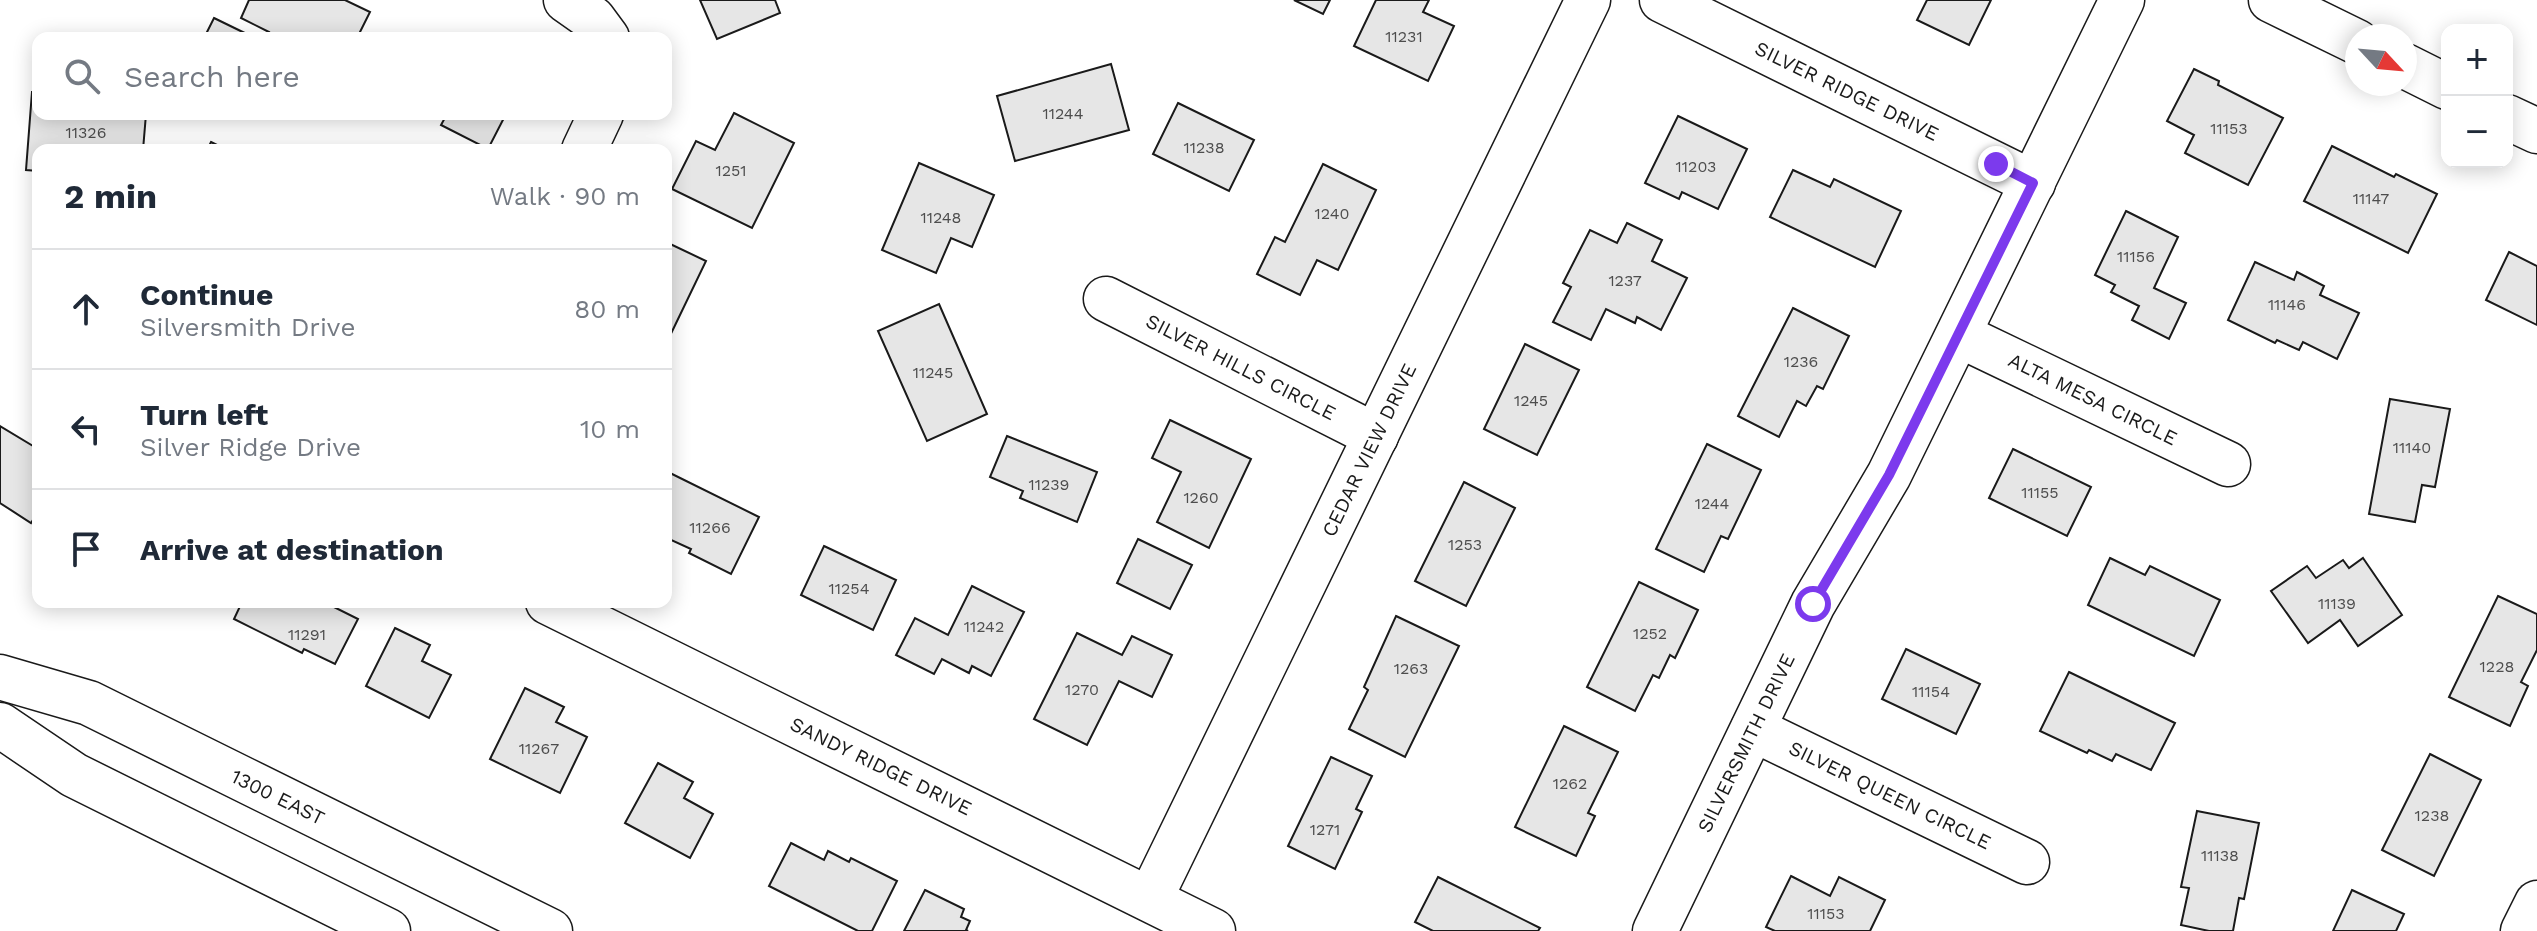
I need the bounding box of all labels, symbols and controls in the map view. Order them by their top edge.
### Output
north arrow [2345,24,2417,96]
map controls [2441,24,2513,168]
button: + [2441,24,2513,96]
house number: 11231 [1385,27,1423,46]
search box [32,32,672,120]
street label: SILVER RIDGE DRIVE [1751,36,1943,146]
icon: search [60,54,104,98]
text: Search here [124,59,300,94]
button: − [2441,96,2513,168]
house number: 11244 [1043,104,1084,123]
house number: 11153 [2210,119,2248,138]
house number: 11326 [66,123,106,142]
house number: 11238 [1184,138,1225,157]
route end [1978,146,2014,182]
house number: 11203 [1676,157,1716,176]
house number: 1251 [715,161,747,180]
text: 2 min [64,176,157,216]
text: Walk · 90 m [490,181,640,211]
house number: 11147 [2353,189,2389,208]
house number: 1240 [1315,204,1349,223]
house number: 11248 [921,208,961,227]
house number: 11156 [2117,247,2155,266]
house number: 1237 [1608,271,1642,290]
text: Continue [140,277,273,312]
icon: ahead [64,287,108,331]
text: 80 m [574,294,640,324]
house number: 11146 [2268,295,2306,314]
street label: SILVER HILLS CIRCLE [1142,309,1340,425]
text: Silversmith Drive [140,312,355,342]
street label: ALTA MESA CIRCLE [2005,348,2181,450]
house number: 1236 [1784,352,1818,371]
street label: CEDAR VIEW DRIVE [1317,360,1421,540]
house number: 11245 [913,363,953,382]
house number: 1245 [1514,391,1548,410]
text: Turn left [140,397,268,432]
icon: left [64,407,108,451]
text: 10 m [580,414,640,444]
text: Silver Ridge Drive [140,432,361,462]
house number: 11140 [2393,438,2431,457]
house number: 11239 [1028,475,1070,494]
house number: 11155 [2021,483,2059,502]
house number: 1260 [1183,488,1219,507]
house number: 1244 [1695,494,1730,513]
house number: 11266 [689,518,731,537]
icon: arrive [64,527,108,571]
text: Arrive at destination [140,532,444,567]
house number: 1253 [1448,535,1482,554]
house number: 11254 [829,579,870,598]
route start [1795,586,1831,622]
house number: 11139 [2318,594,2356,613]
house number: 11242 [964,617,1004,636]
house number: 1252 [1633,624,1667,643]
house number: 11291 [288,625,326,644]
street label: SILVERSMITH DRIVE [1692,649,1800,837]
house number: 1228 [2480,657,2514,676]
house number: 1263 [1394,659,1428,678]
house number: 1270 [1065,680,1099,699]
house number: 11154 [1912,682,1950,701]
street label: SANDY RIDGE DRIVE [786,712,976,820]
street label: SILVER QUEEN CIRCLE [1785,736,1995,854]
house number: 11267 [519,739,559,758]
street label: 1300 EAST [227,764,329,830]
house number: 1262 [1553,774,1587,793]
house number: 1238 [2415,806,2449,825]
house number: 1271 [1310,820,1340,839]
house number: 11138 [2201,846,2239,865]
house number: 11153 [1807,904,1845,923]

